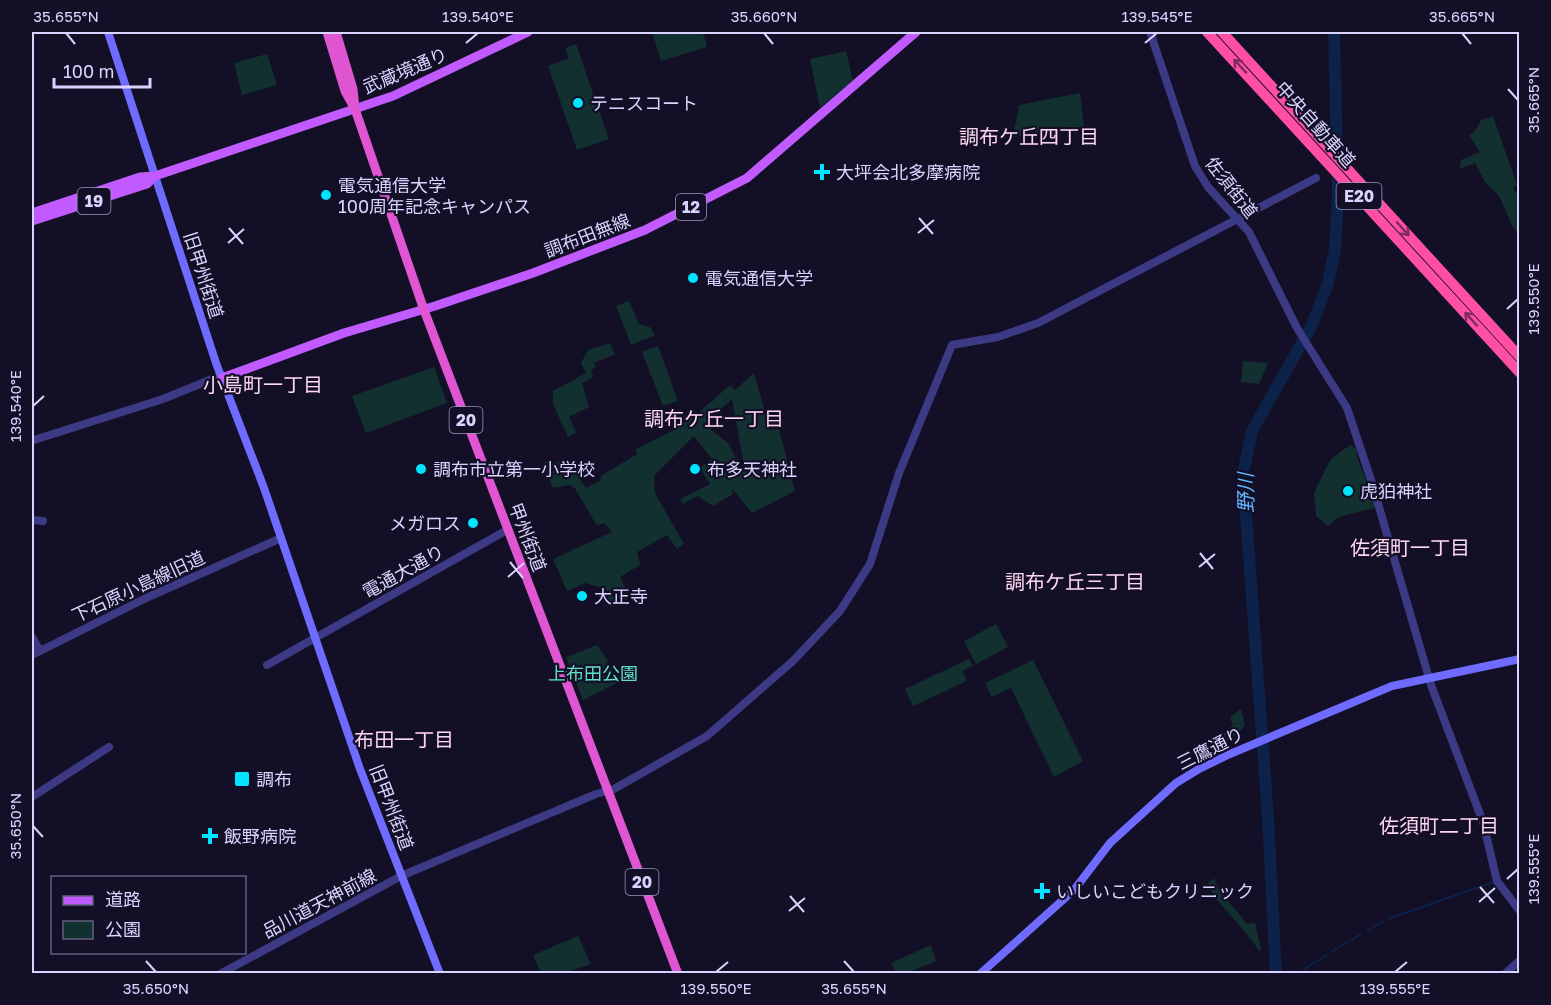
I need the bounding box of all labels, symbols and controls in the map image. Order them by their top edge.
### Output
text: 35.655°N [33,7,99,25]
text: 139.540°E [442,7,514,25]
text: 35.660°N [731,7,797,25]
text: 139.545°E [1121,7,1193,25]
text: 35.665°N [1429,7,1495,25]
street label: 武蔵境通り [359,42,451,98]
scale bar [54,51,150,89]
one-way arrow [1233,59,1247,74]
text: 100 m [63,60,114,82]
text: 35.665°N [1524,67,1542,133]
street label: 中央自動車道 [1272,77,1360,171]
place label: テニスコート [590,92,698,114]
marker: テニスコート [571,96,585,110]
district label: 調布ケ丘四丁目 [959,124,1099,148]
street label: 佐須街道 [1201,152,1263,222]
place label: 大坪会北多摩病院 [836,161,980,183]
marker: 大坪会北多摩病院 [813,163,831,181]
place label: 電気通信大学 100周年記念キャンパス [338,174,531,217]
road number: E20 [1336,183,1382,209]
road number: 19 [78,188,110,214]
marker: 電気通信大学 100周年記念キャンパス [319,188,333,202]
road number: 12 [676,194,706,220]
street label: 調布田無線 [541,209,633,261]
one-way arrow [1396,222,1410,237]
street label: 旧甲州街道 [180,229,228,321]
text: 139.550°E [1524,263,1542,335]
place label: 電気通信大学 [705,267,813,289]
marker: 電気通信大学 [686,271,700,285]
one-way arrow [1464,312,1478,327]
text: 139.540°E [6,370,24,442]
district label: 小島町一丁目 [203,372,323,396]
district label: 調布ケ丘一丁目 [644,406,784,430]
road number: 20 [450,407,482,433]
place label: 調布市立第一小学校 [433,458,595,480]
place label: 布多天神社 [707,458,797,480]
marker: 調布市立第一小学校 [414,462,428,476]
marker: 布多天神社 [688,462,702,476]
water label: 野川 [1233,471,1257,513]
place label: 虎狛神社 [1360,480,1432,502]
marker: 虎狛神社 [1341,484,1355,498]
street label: 甲州街道 [505,499,551,575]
place label: メガロス [389,512,461,534]
marker: メガロス [466,516,480,530]
district label: 佐須町一丁目 [1350,535,1470,559]
street label: 電通大通り [358,540,448,602]
street label: 下石原小島線旧道 [68,546,208,626]
district label: 調布ケ丘三丁目 [1005,569,1145,593]
place label: 大正寺 [594,585,648,607]
marker: 大正寺 [575,589,589,603]
park label: 上布田公園 [548,662,638,684]
street label: 三鷹通り [1173,722,1247,774]
district label: 布田一丁目 [354,727,454,751]
street label: 旧甲州街道 [366,761,418,853]
place label: 調布 [256,768,292,790]
marker: 調布 [233,770,251,788]
text: 35.650°N [6,793,24,859]
district label: 佐須町二丁目 [1379,813,1499,837]
place label: 飯野病院 [224,825,296,847]
marker: 飯野病院 [201,827,219,845]
text: 139.555°E [1524,834,1542,904]
street label: 品川道天神前線 [258,864,380,942]
road number: 20 [626,869,658,895]
legend [51,876,246,954]
place label: いしいこどもクリニック [1056,880,1254,902]
marker: いしいこどもクリニック [1033,882,1051,900]
text: 道路 [105,888,141,910]
text: 公園 [105,918,141,940]
text: 35.650°N [123,979,189,997]
text: 139.550°E [680,979,752,997]
text: 35.655°N [821,979,887,997]
text: 139.555°E [1360,979,1430,997]

